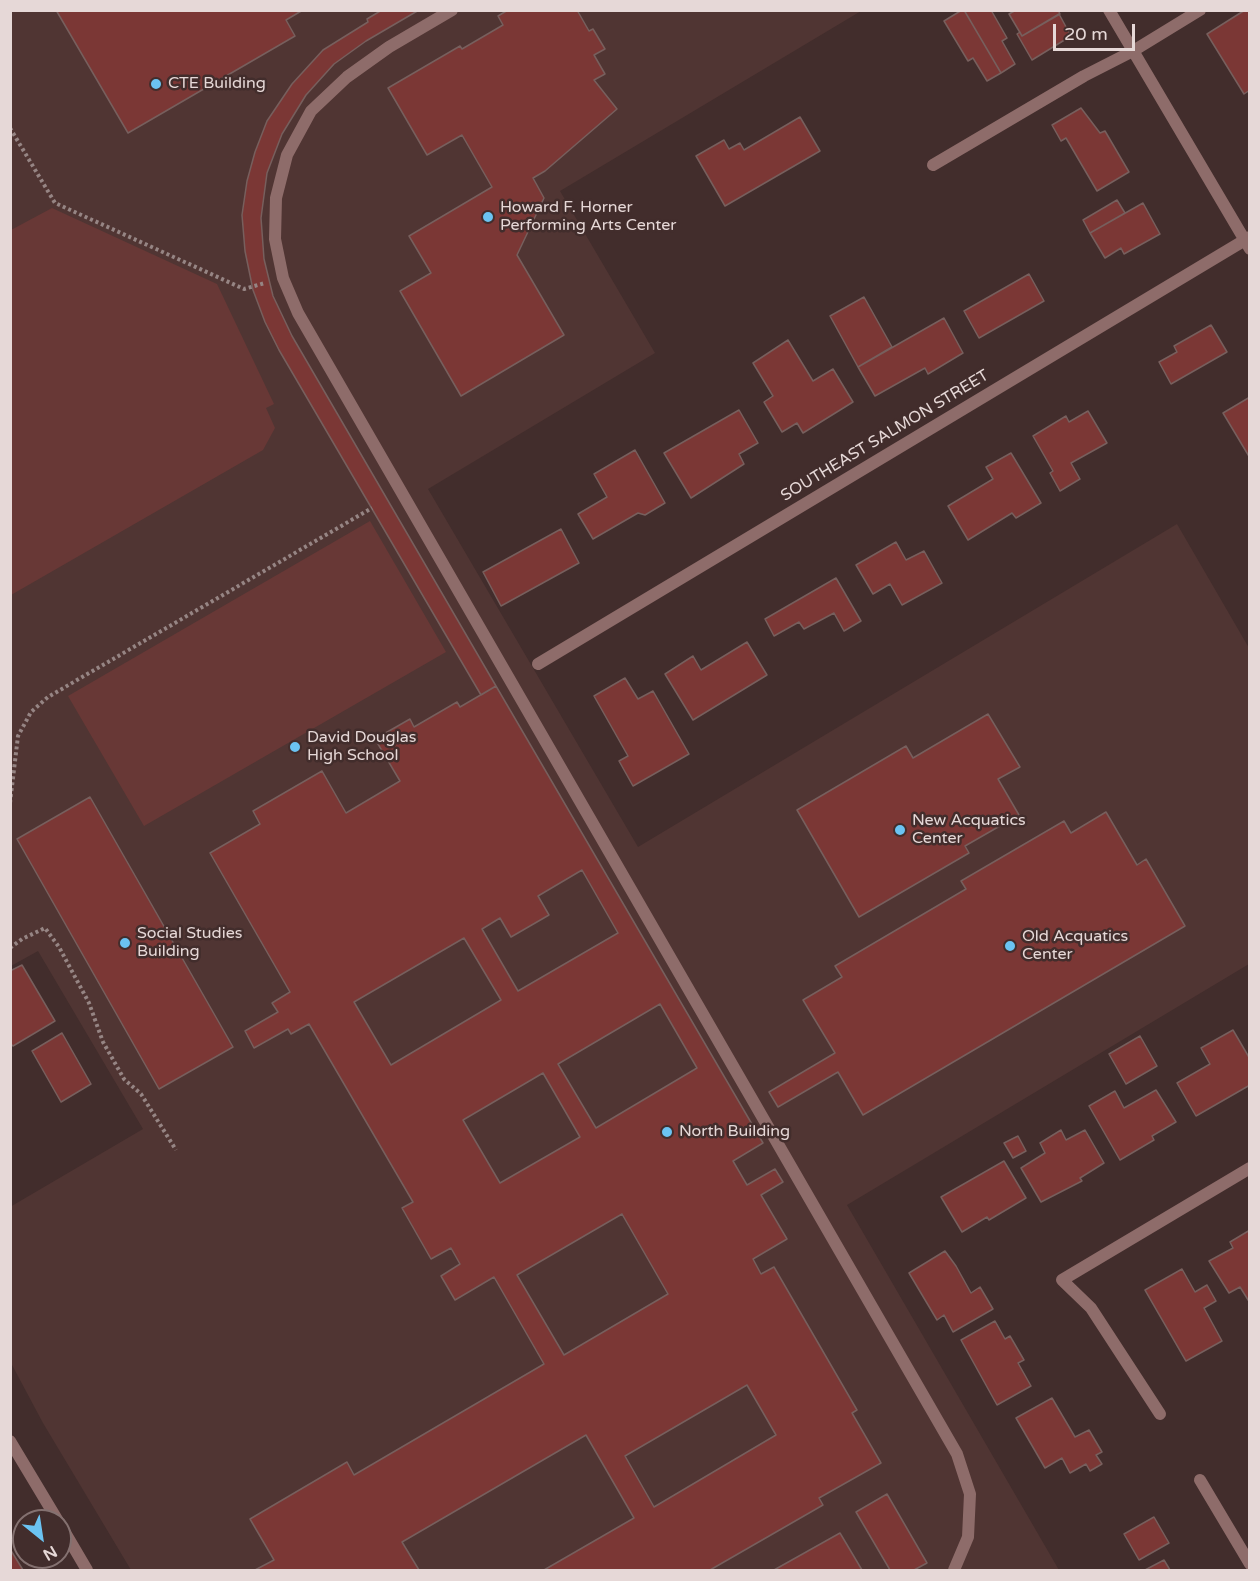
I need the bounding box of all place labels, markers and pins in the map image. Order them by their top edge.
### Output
place label: CTE Building [168,74,266,94]
marker: CTE Building [149,77,163,91]
place label: Howard F. Horner Performing Arts Center [500,198,676,236]
marker: Howard F. Horner Performing Arts Center [481,210,495,224]
place label: David Douglas High School [307,728,416,766]
marker: David Douglas High School [288,740,302,754]
place label: New Acquatics Center [912,811,1026,849]
marker: New Acquatics Center [893,823,907,837]
place label: Social Studies Building [137,924,242,962]
place label: Old Acquatics Center [1022,927,1128,965]
marker: Social Studies Building [118,936,132,950]
marker: Old Acquatics Center [1003,939,1017,953]
place label: North Building [679,1122,790,1142]
marker: North Building [660,1125,674,1139]

